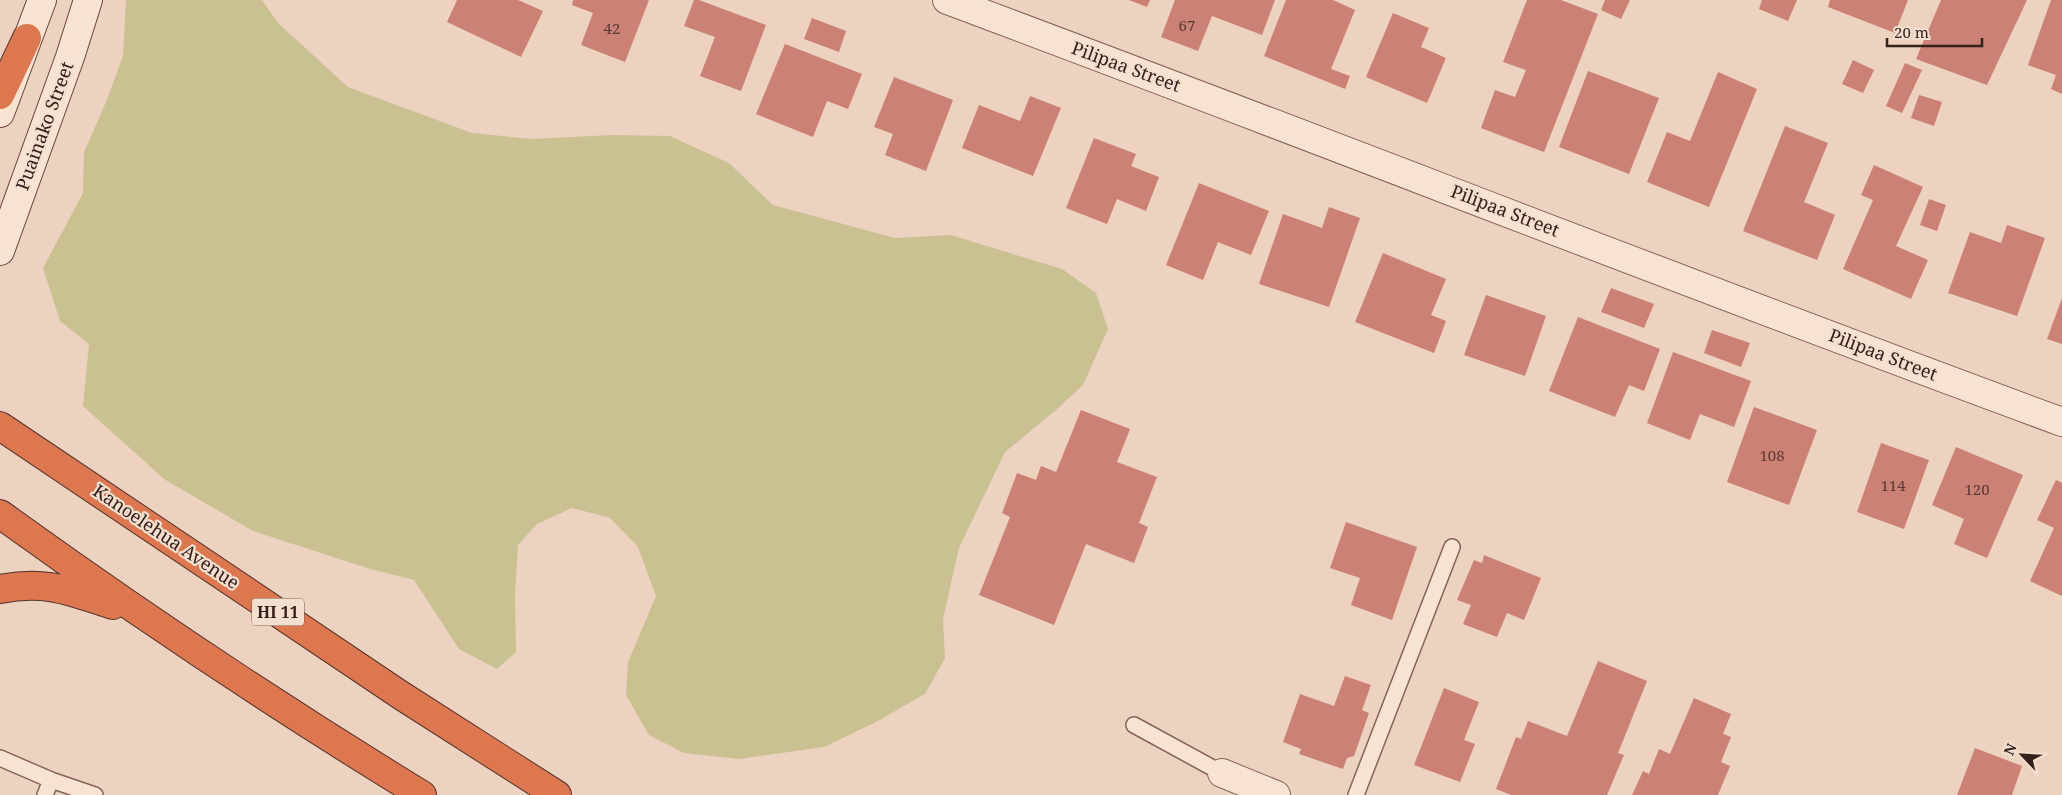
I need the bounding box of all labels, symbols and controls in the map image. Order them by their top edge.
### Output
house number: 67 [1179,15,1195,35]
scale bar [1887,15,1982,47]
house number: 42 [604,18,620,38]
text: 20 m [1894,22,1929,42]
street label: Pilipaa Street [1069,35,1184,97]
street label: Puainako Street [10,58,78,193]
street label: Pilipaa Street [1448,178,1563,242]
street label: Pilipaa Street [1826,322,1941,386]
house number: 108 [1759,445,1785,465]
house number: 114 [1880,475,1906,495]
street label: Kanoelehua Avenue [89,478,244,594]
house number: 120 [1964,479,1990,499]
road number: HI 11 [252,598,304,626]
north arrow [1997,730,2047,780]
text: N [1999,740,2021,758]

